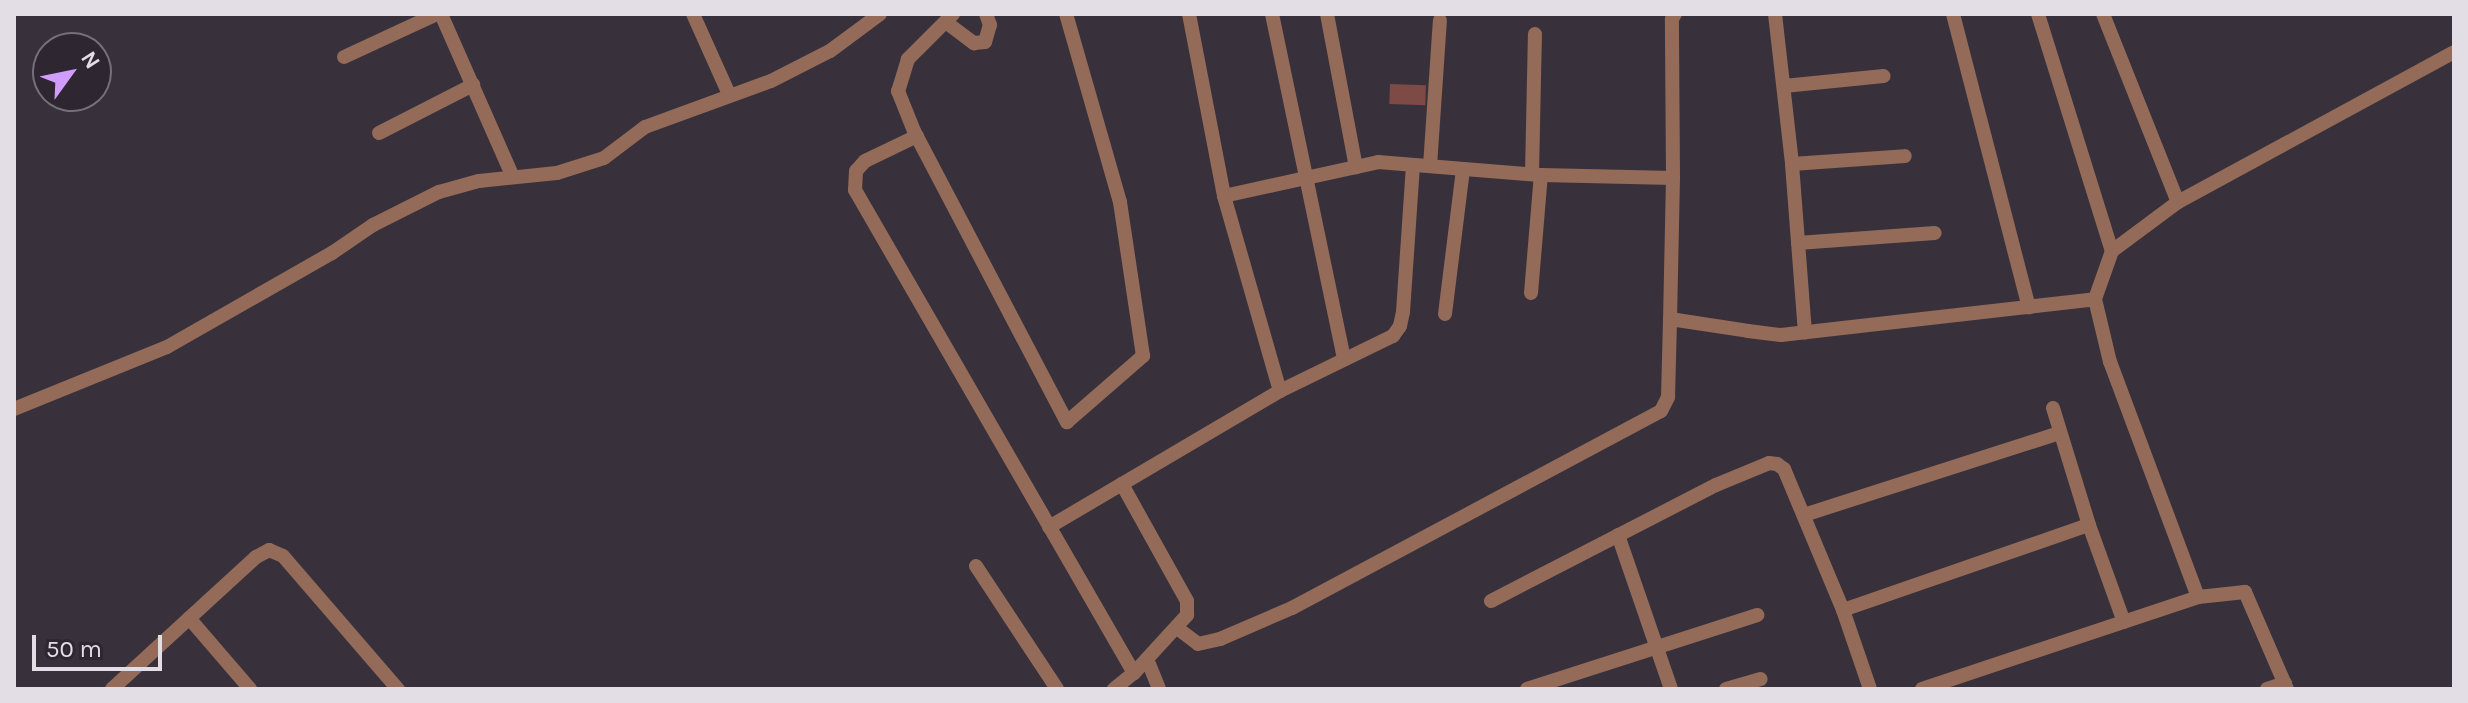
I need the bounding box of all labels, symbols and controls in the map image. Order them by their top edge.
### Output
north arrow [32,32,112,112]
text: N [75,46,106,74]
scale bar [36,619,166,669]
text: 50 m [46,635,102,663]

